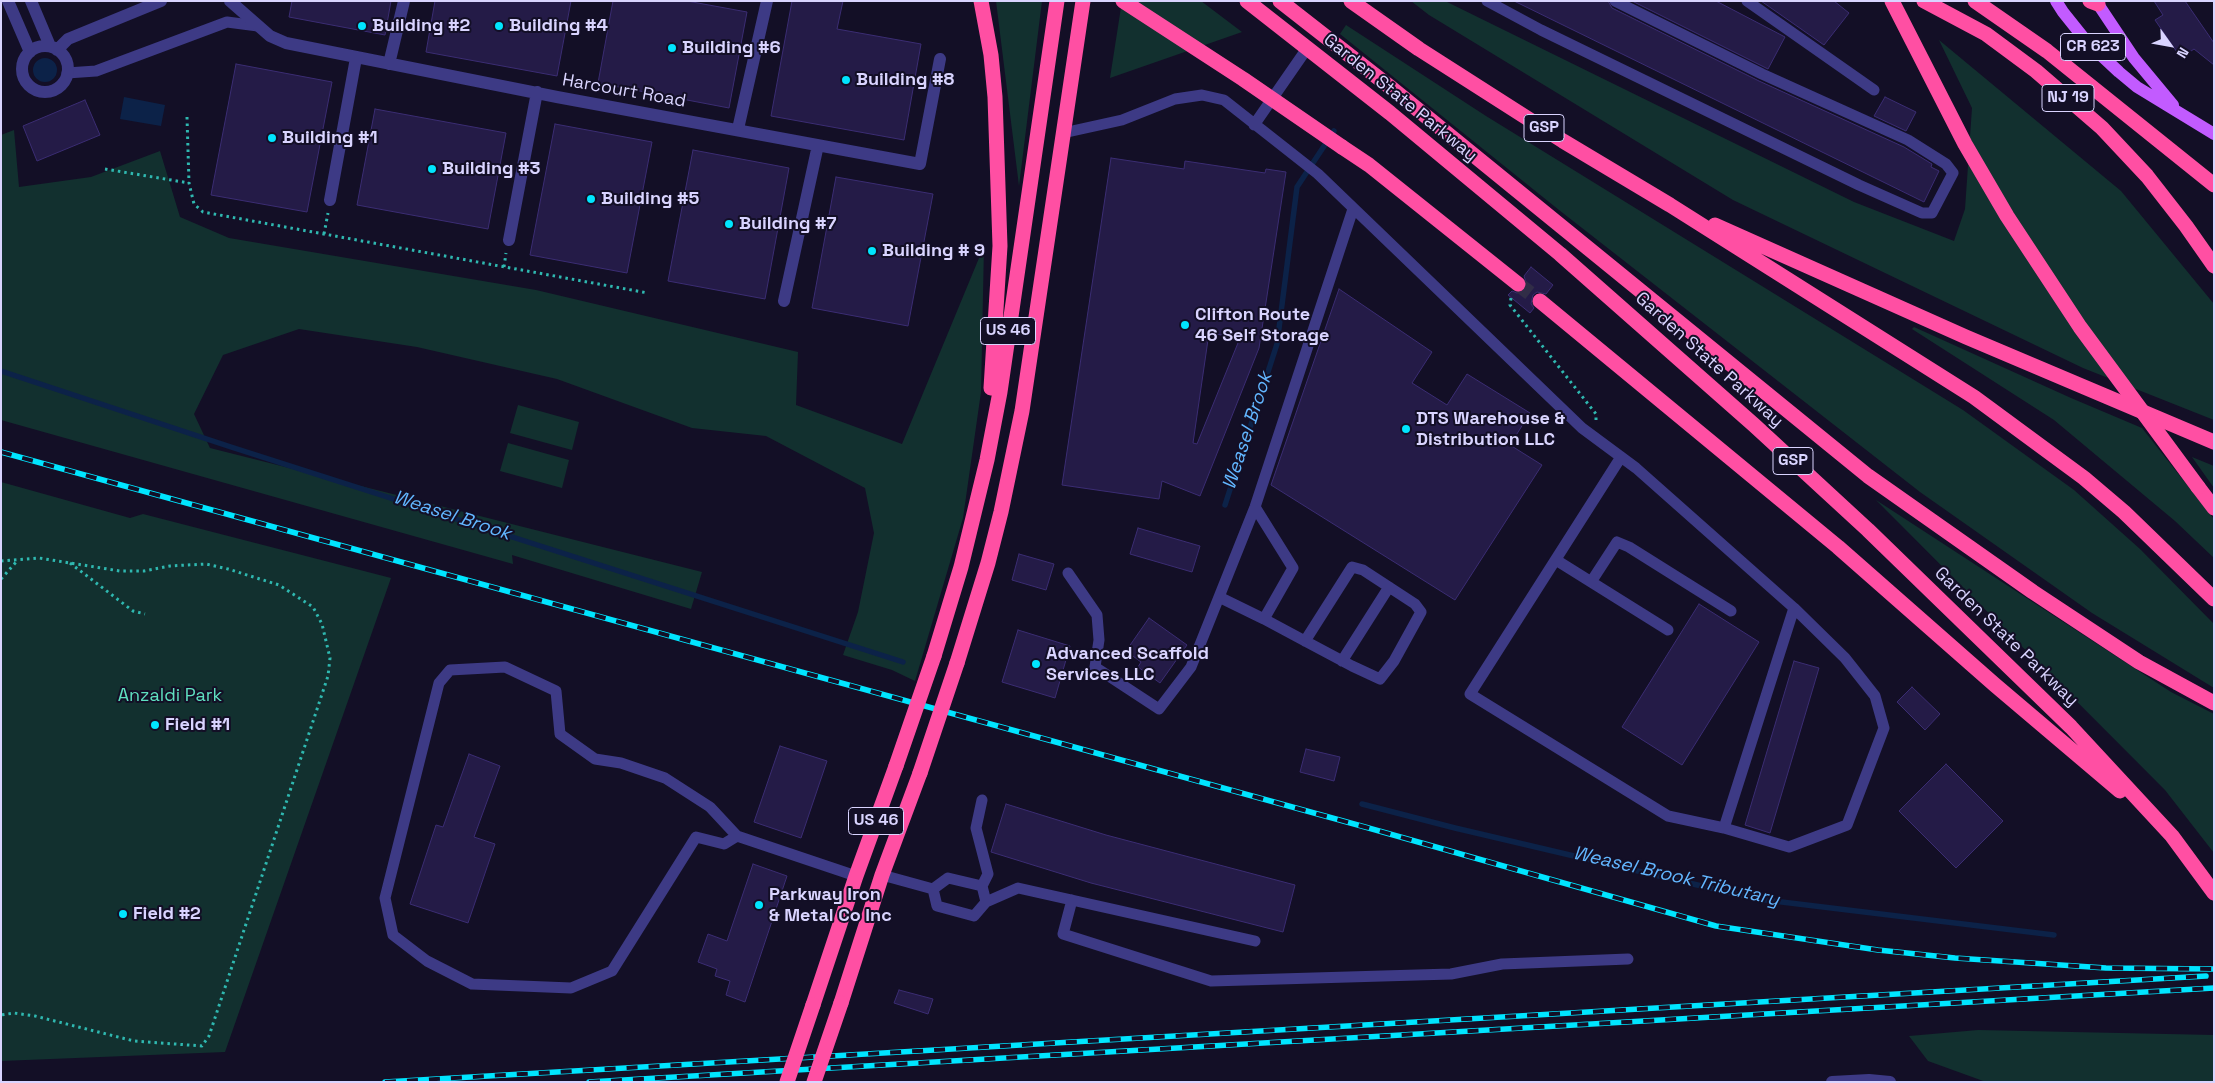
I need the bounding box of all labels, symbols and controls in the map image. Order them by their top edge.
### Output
place label: Building #2 [372,15,470,37]
place label: Building #4 [509,15,608,37]
marker: Building #2 [356,20,368,32]
marker: Building #4 [493,20,505,32]
north arrow [2145,20,2195,70]
street label: Garden State Parkway [1319,29,1481,167]
road number: CR 623 [2060,34,2126,61]
place label: Building #6 [682,37,781,59]
marker: Building #6 [666,42,678,54]
text: N [2173,44,2193,62]
street label: Harcourt Road [560,69,688,113]
place label: Building #8 [856,69,954,91]
marker: Building #8 [840,74,852,86]
road number: NJ 19 [2042,85,2094,112]
road number: GSP [1524,115,1564,142]
place label: Building #1 [282,127,378,149]
marker: Building #1 [266,132,278,144]
place label: Building #3 [442,158,540,180]
marker: Building #3 [426,163,438,175]
place label: Building #5 [601,188,699,210]
marker: Building #5 [585,193,597,205]
place label: Building #7 [739,213,836,235]
marker: Building #7 [723,218,735,230]
place label: Building # 9 [882,240,985,262]
marker: Building # 9 [866,245,878,257]
street label: Garden State Parkway [1631,288,1787,432]
place label: Clifton Route 46 Self Storage [1195,304,1329,346]
road number: US 46 [980,318,1036,344]
marker: Clifton Route 46 Self Storage [1179,319,1191,331]
water label: Weasel Brook [1218,369,1278,493]
place label: DTS Warehouse & Distribution LLC [1416,408,1565,450]
marker: DTS Warehouse & Distribution LLC [1400,423,1412,435]
road number: GSP [1773,448,1813,474]
water label: Weasel Brook [390,486,514,546]
street label: Garden State Parkway [1930,563,2082,711]
place label: Advanced Scaffold Services LLC [1046,643,1209,686]
marker: Advanced Scaffold Services LLC [1030,658,1042,670]
park label: Anzaldi Park [118,685,222,707]
place label: Field #1 [165,714,230,736]
marker: Field #1 [149,719,161,731]
road number: US 46 [848,808,904,834]
water label: Weasel Brook Tributary [1571,842,1781,912]
place label: Parkway Iron & Metal Co Inc [769,884,892,926]
marker: Parkway Iron & Metal Co Inc [753,899,765,911]
place label: Field #2 [133,903,201,925]
marker: Field #2 [117,908,129,920]

